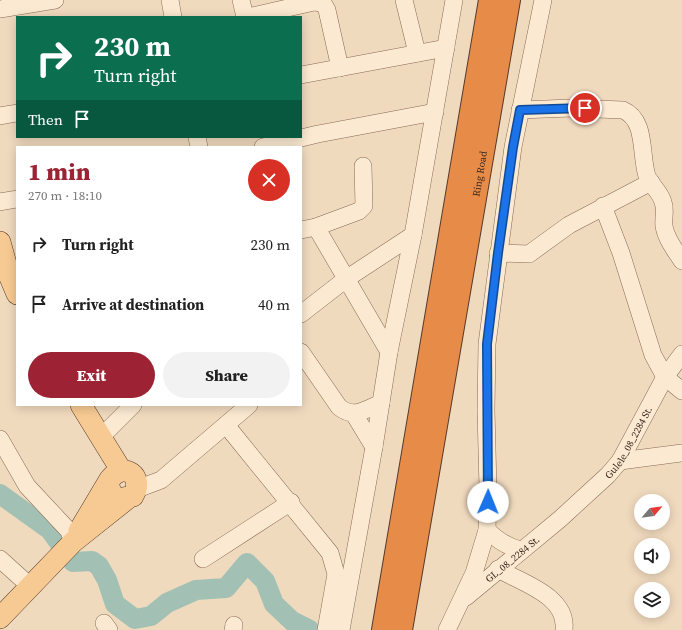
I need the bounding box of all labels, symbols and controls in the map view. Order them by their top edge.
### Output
text: 230 m [94,27,171,65]
icon: right [28,32,80,84]
text: Turn right [94,63,176,88]
pin [568,91,602,125]
icon: arrive [574,97,596,119]
icon: arrive [71,108,93,130]
text: Then [28,109,63,130]
street label: Ring Road [469,150,490,197]
text: 1 min [28,155,91,188]
button: close [248,159,290,201]
text: 270 m · 18:10 [28,187,102,204]
icon: right [28,233,50,255]
text: Turn right [62,234,134,255]
text: 230 m [250,234,290,255]
icon: arrive [28,293,50,315]
text: Arrive at destination [62,294,204,315]
text: 40 m [258,294,290,315]
button: Exit [28,352,155,398]
button: Share [163,352,290,398]
street label: Gulele_08_2284 St. [602,404,655,481]
position arrow [467,481,509,523]
north arrow [634,494,670,530]
map controls [634,494,670,618]
street label: GL_08_2284 St. [482,532,542,585]
button: sound [634,538,670,574]
button: layers [634,582,670,618]

